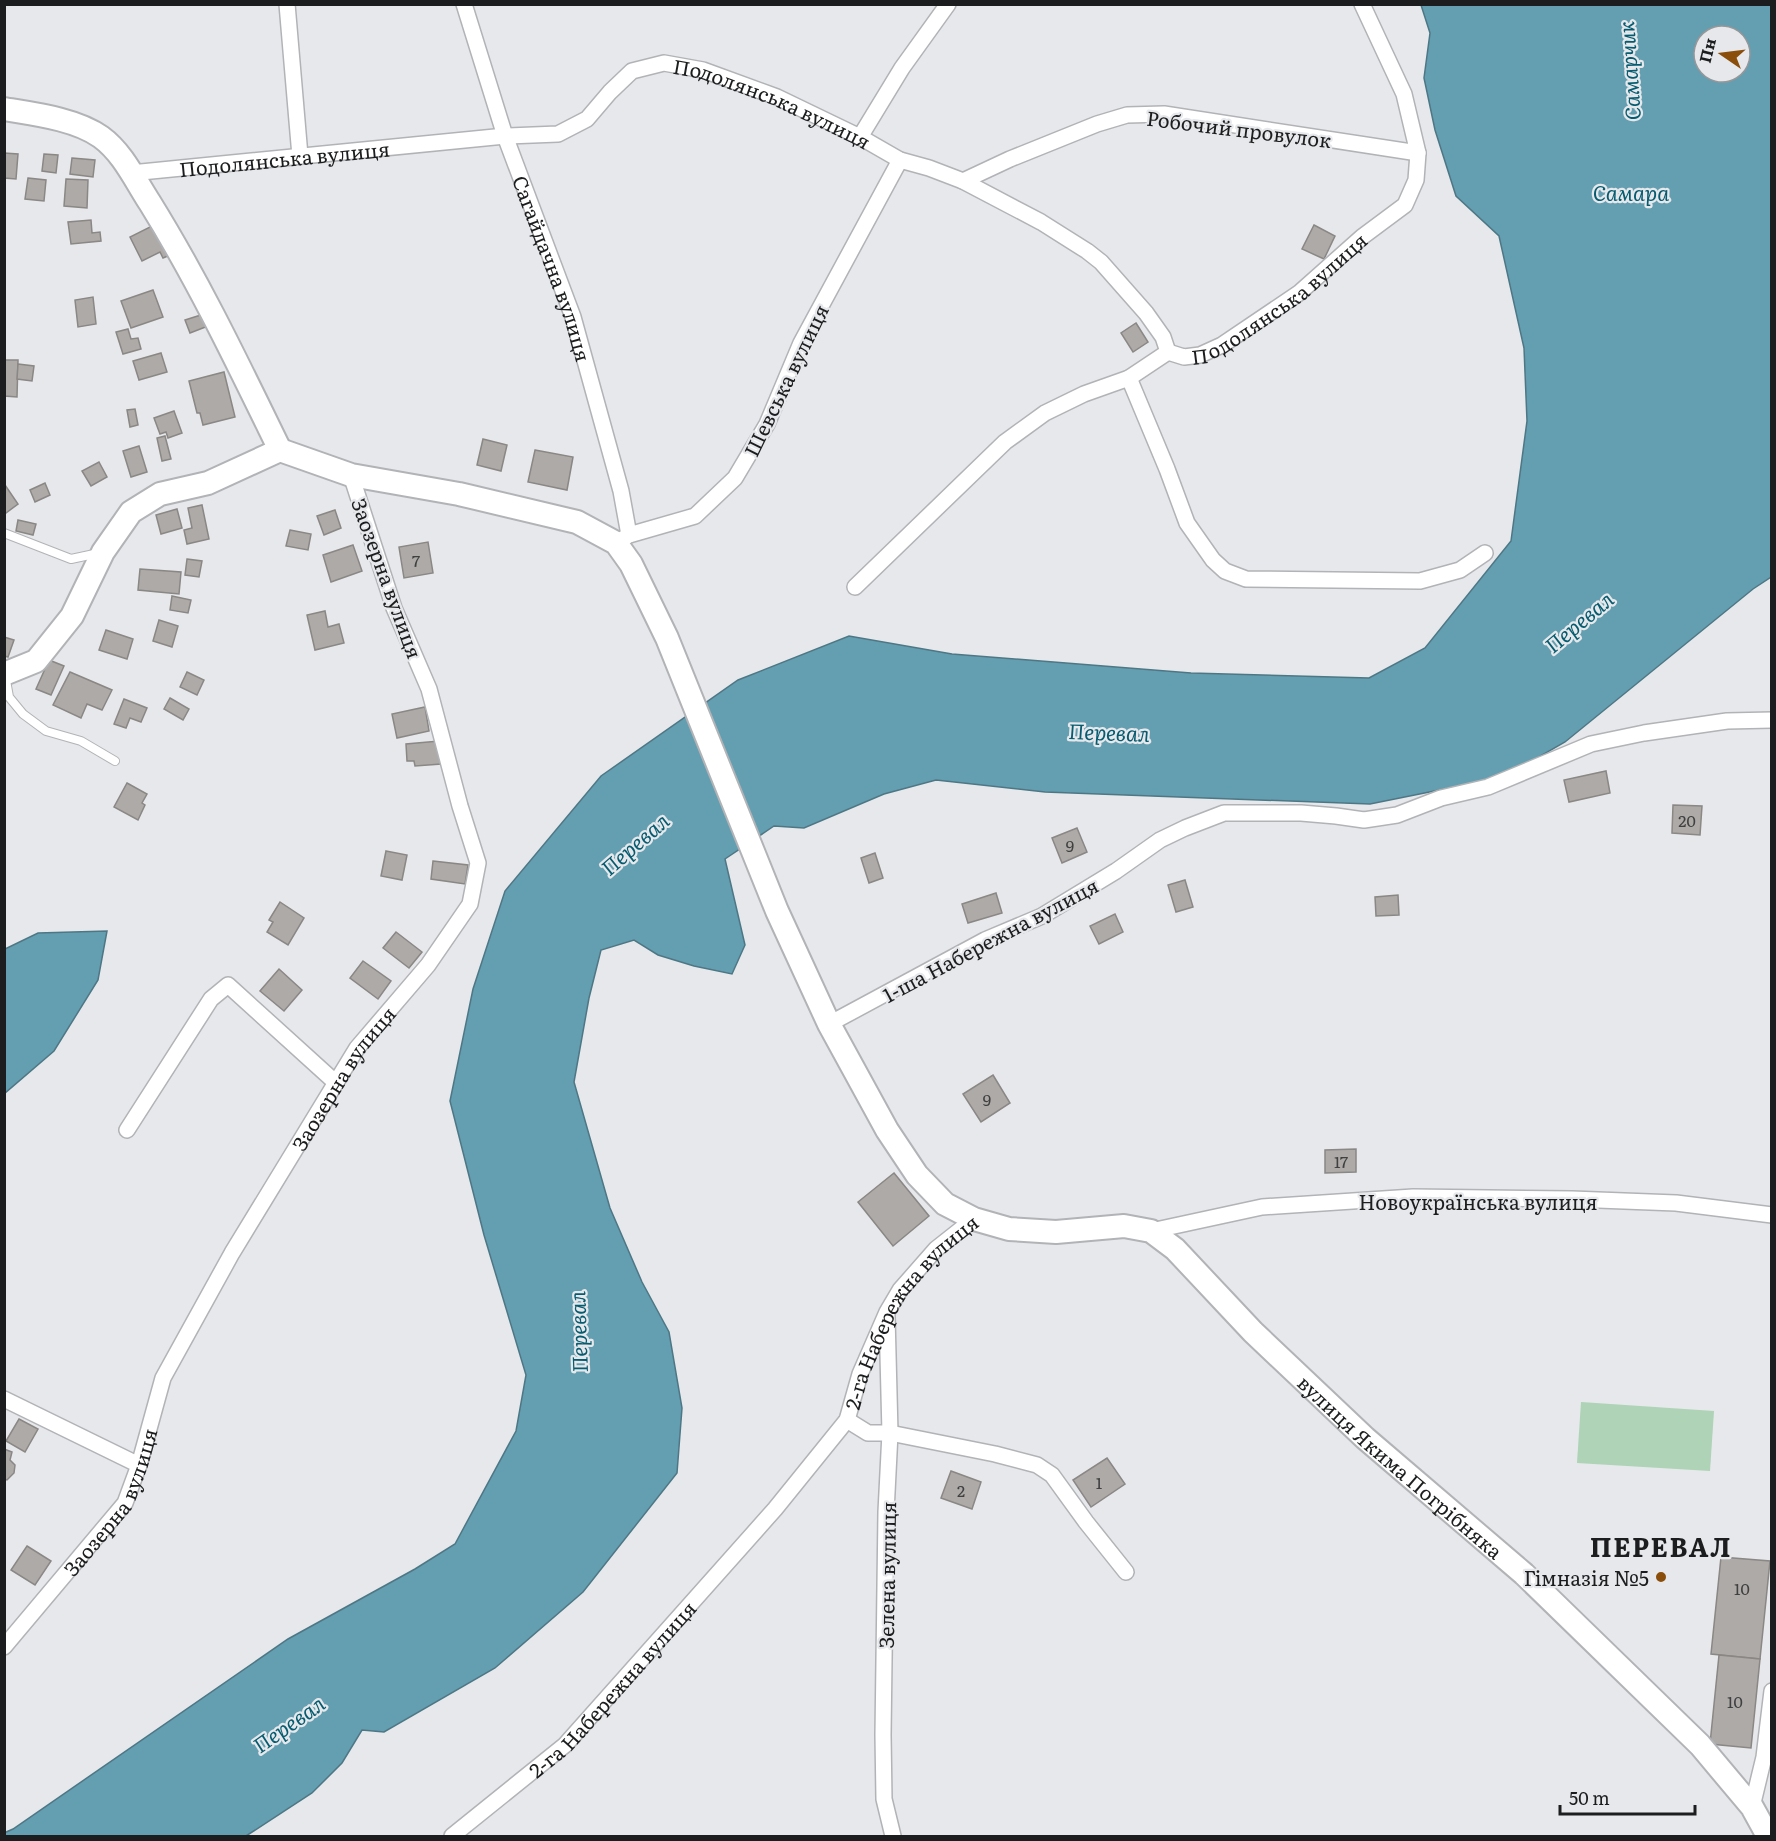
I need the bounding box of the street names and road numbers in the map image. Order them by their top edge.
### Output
street label: Подолянська вулиця [671,50,877,155]
street label: Робочий провулок [1145,102,1333,154]
street label: Подолянська вулиця [178,133,391,183]
street label: Сагайдачна вулиця [506,171,600,365]
street label: Подолянська вулиця [1190,225,1373,371]
street label: Шевська вулиця [735,299,835,461]
street label: Заозерна вулиця [345,494,431,662]
street label: 1-ша Набережна вулиця [877,869,1103,1009]
street label: Заозерна вулиця [283,999,402,1156]
street label: Новоукраїнська вулиця [1359,1186,1597,1216]
street label: 2-га Набережна вулиця [836,1207,984,1413]
street label: вулиця Якима Погрібняка [1292,1367,1510,1565]
street label: Заозерна вулиця [55,1425,164,1582]
street label: Зелена вулиця [870,1501,902,1649]
street label: 2-га Набережна вулиця [522,1594,702,1784]

